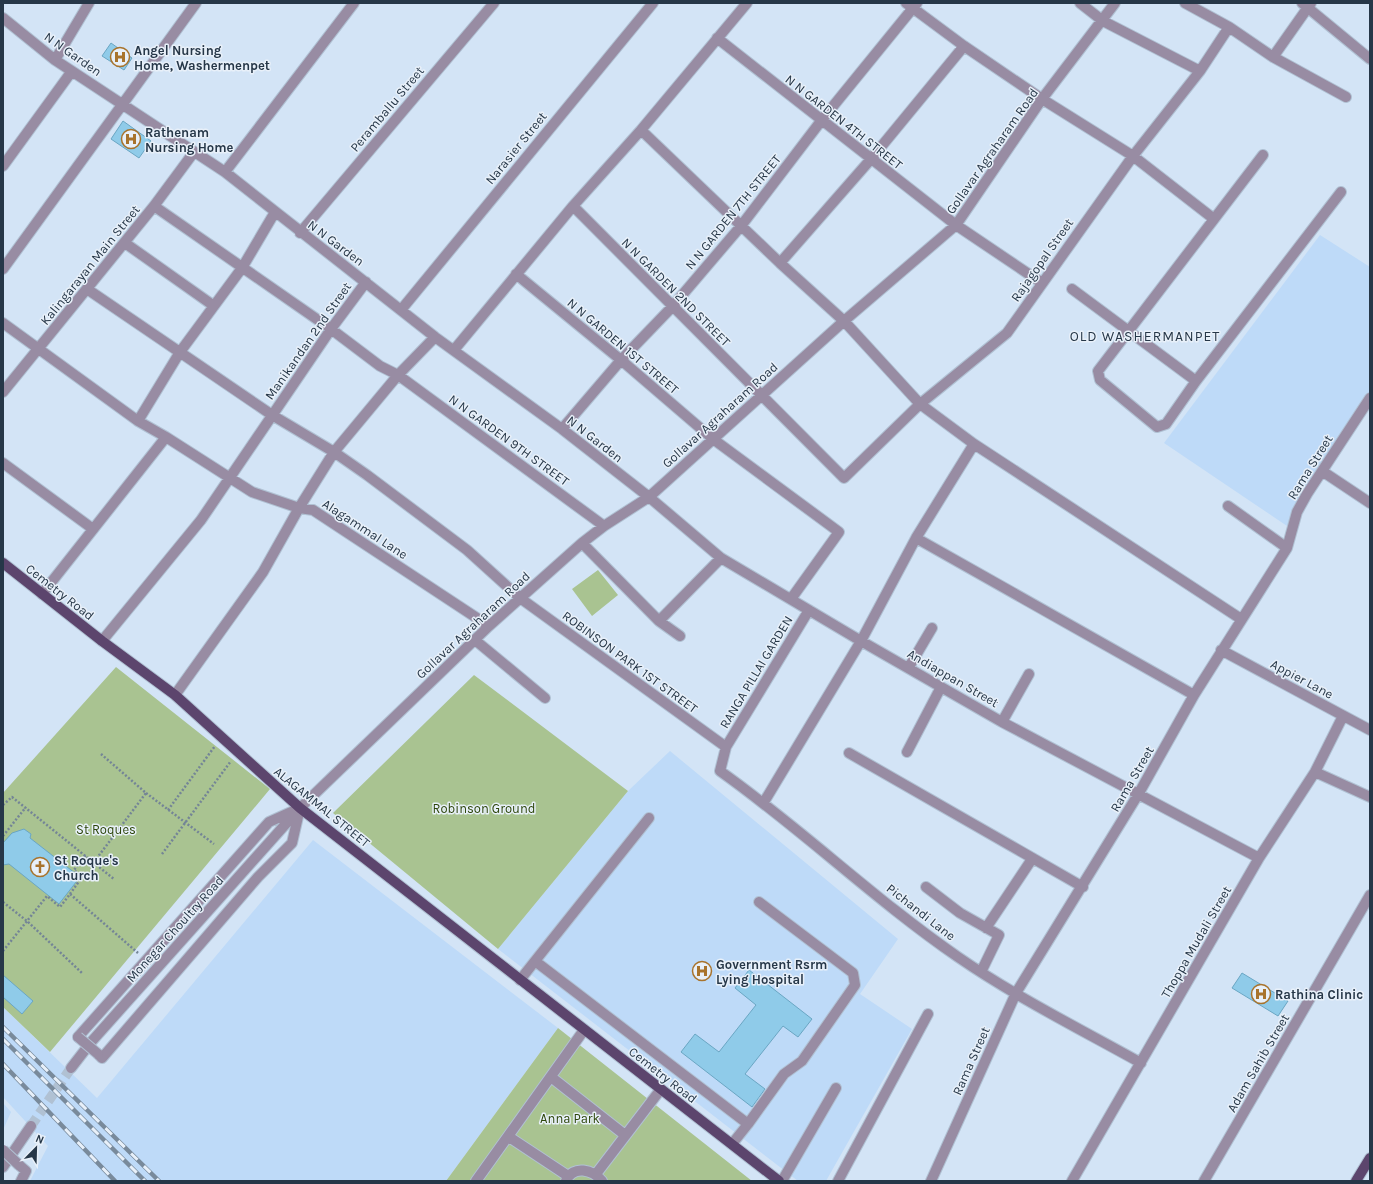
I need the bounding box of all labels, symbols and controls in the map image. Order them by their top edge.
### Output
street label: N N Garden [41,29,105,79]
place label: Angel Nursing Home, Washermenpet [134,43,270,73]
hospital icon: Angel Nursing Home, Washermenpet [109,46,131,68]
street label: Peramballu Street [347,63,427,155]
street label: N N GARDEN 4TH STREET [782,72,906,173]
street label: Gollavar Agraharam Road [943,85,1041,217]
street label: Narasier Street [482,109,550,187]
place label: Rathenam Nursing Home [145,125,234,155]
hospital icon: Rathenam Nursing Home [120,128,142,150]
street label: N N GARDEN 7TH STREET [682,151,784,272]
street label: Kalingarayan Main Street [37,202,143,328]
street label: Rajagopal Street [1008,215,1076,304]
street label: N N Garden [305,217,367,269]
street label: N N GARDEN 2ND STREET [619,235,734,350]
street label: Manikandan 2nd Street [262,279,354,403]
street label: N N GARDEN 1ST STREET [564,295,682,397]
district label: OLD WASHERMANPET [1070,328,1220,345]
street label: Gollavar Agraharam Road [659,359,781,471]
street label: N N GARDEN 9TH STREET [446,391,572,489]
street label: N N Garden [564,413,626,465]
street label: Rama Street [1284,432,1336,502]
street label: Alagammal Lane [320,496,411,562]
street label: Cemetry Road [23,561,97,623]
street label: Gollavar Agraharam Road [413,568,533,682]
street label: ROBINSON PARK 1ST STREET [559,608,701,716]
street label: RANGA PILLAI GARDEN [716,613,796,731]
street label: Andiappan Street [905,646,1001,710]
street label: Appier Lane [1268,656,1336,702]
street label: Rama Street [1107,743,1157,814]
street label: ALAGAMMAL STREET [271,764,373,851]
park label: Robinson Ground [433,801,535,816]
park label: St Roques [76,822,136,838]
place label: St Roque's Church [54,853,119,883]
church icon: St Roque's Church [29,856,51,878]
street label: Monegar Choultry Road [123,873,227,985]
street label: Pichandi Lane [884,881,959,944]
street label: Thoppa Mudali Street [1158,883,1234,1001]
place label: Government Rsrm Lying Hospital [716,957,827,987]
hospital icon: Government Rsrm Lying Hospital [691,960,713,982]
hospital icon: Rathina Clinic [1250,983,1272,1005]
place label: Rathina Clinic [1275,987,1363,1002]
street label: Adam Sahib Street [1224,1011,1292,1115]
street label: Rama Street [949,1024,993,1097]
street label: Cemetry Road [626,1044,700,1106]
park label: Anna Park [540,1111,600,1126]
north arrow [16,1128,56,1168]
text: N [34,1132,46,1147]

